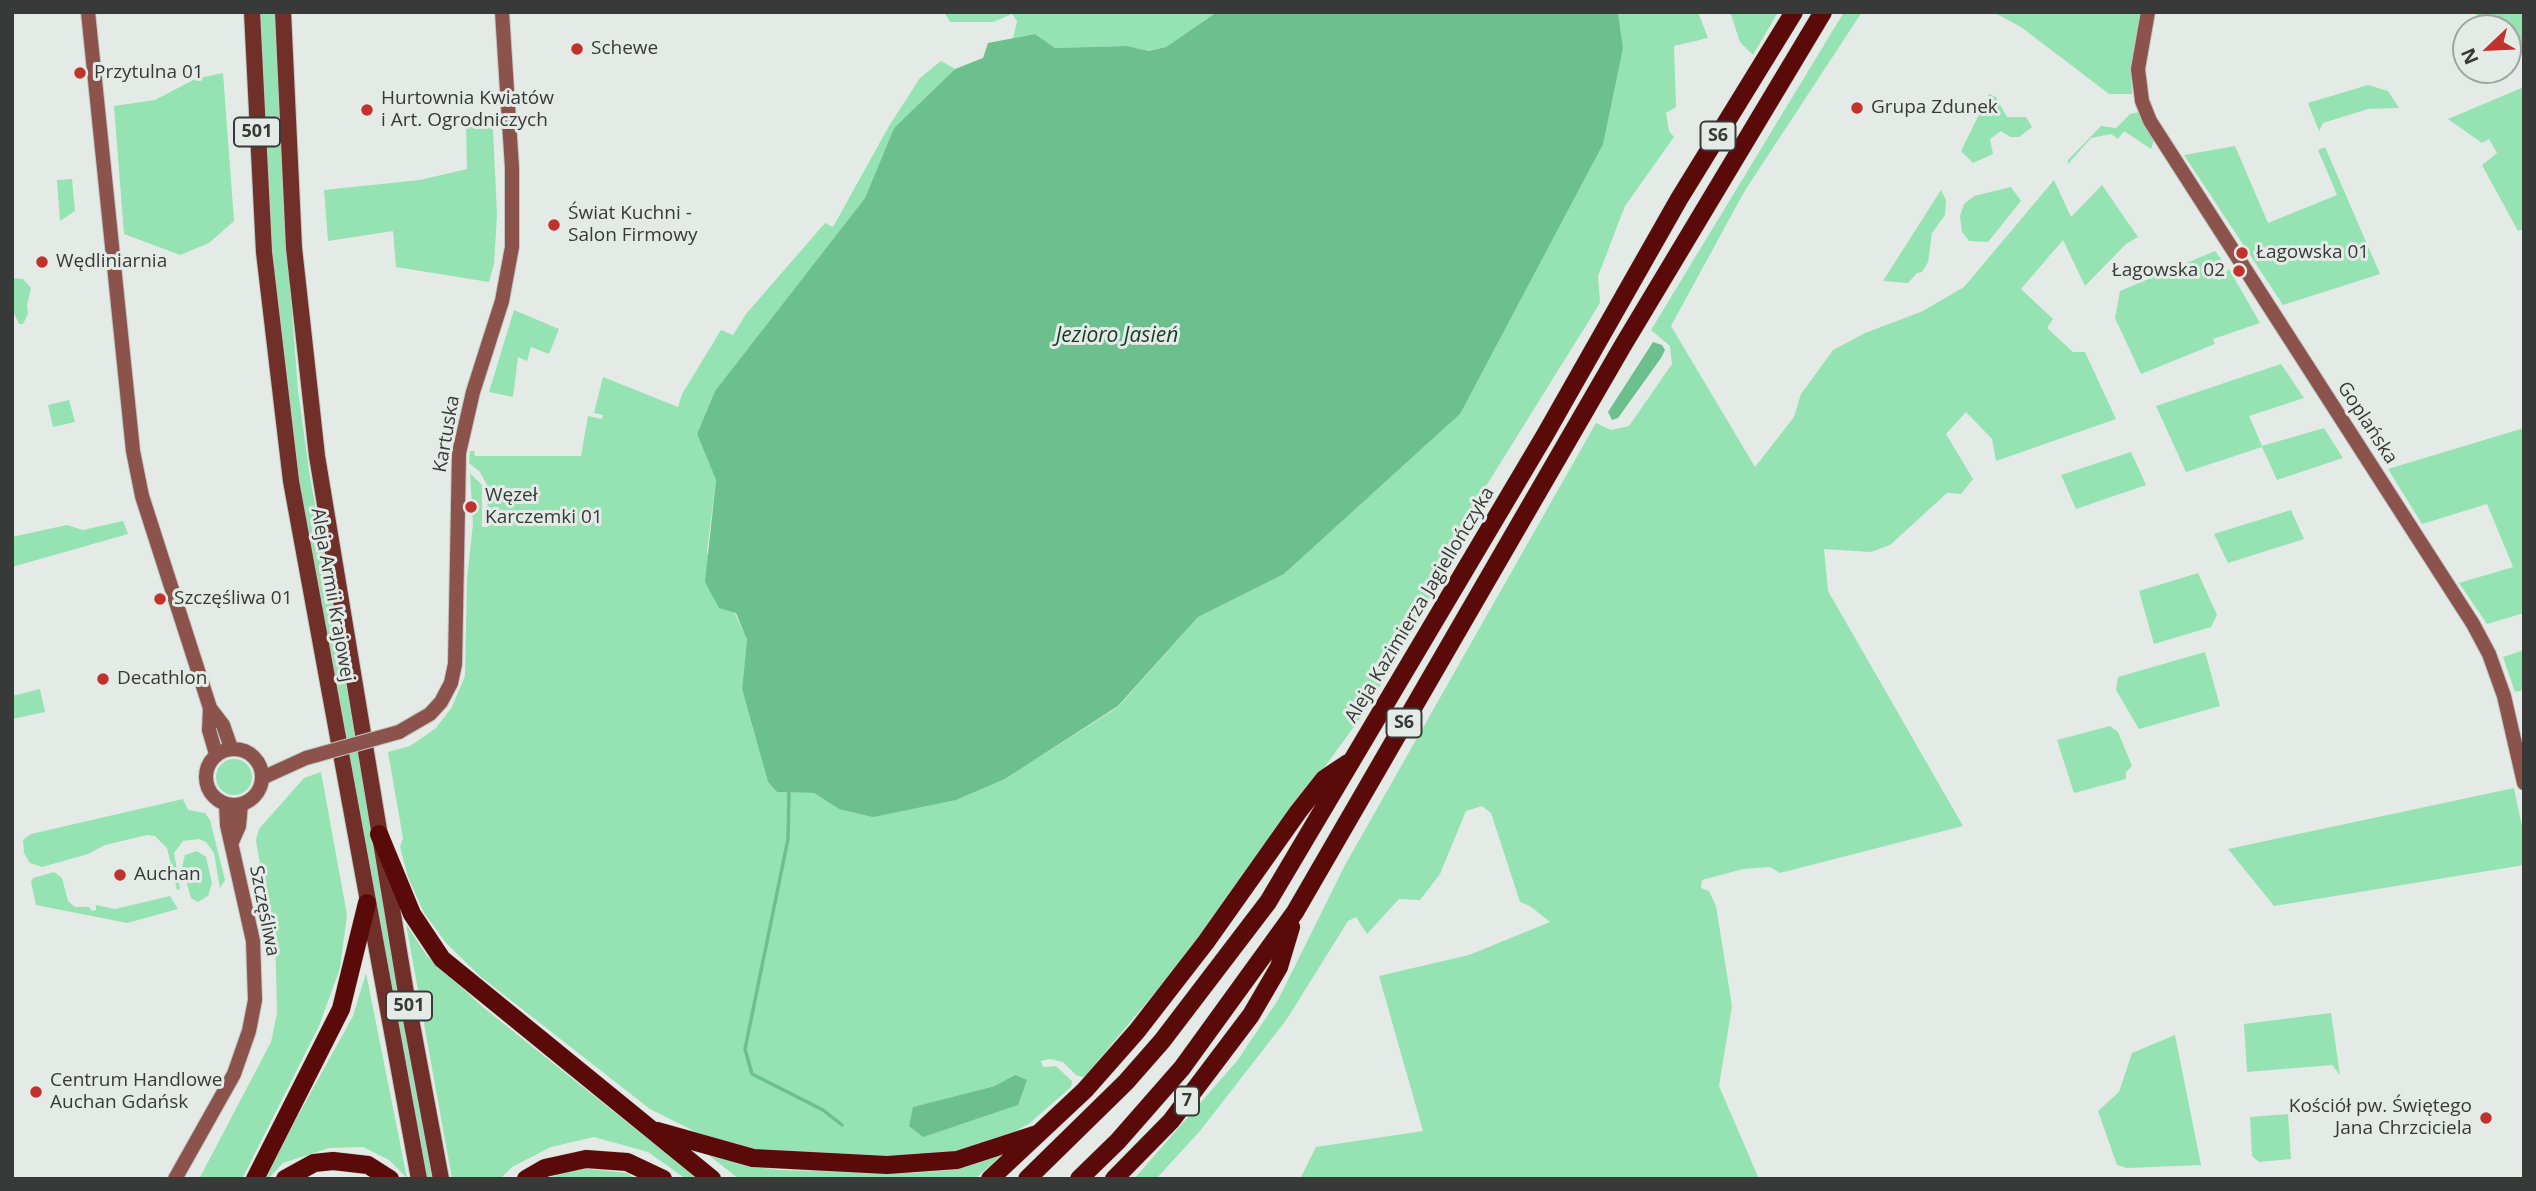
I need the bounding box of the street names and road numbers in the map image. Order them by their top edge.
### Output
road number: 501 [234,118,280,146]
road number: S6 [1700,121,1736,150]
street label: Goplańska [2332,378,2402,468]
street label: Kartuska [429,394,465,474]
street label: Aleja Kazimierza Jagiellończyka [1340,483,1500,727]
street label: Aleja Armii Krajowej [305,506,359,684]
road number: S6 [1386,708,1422,738]
street label: Szczęśliwa [244,864,284,958]
road number: 501 [386,992,432,1021]
road number: 7 [1175,1086,1199,1116]

